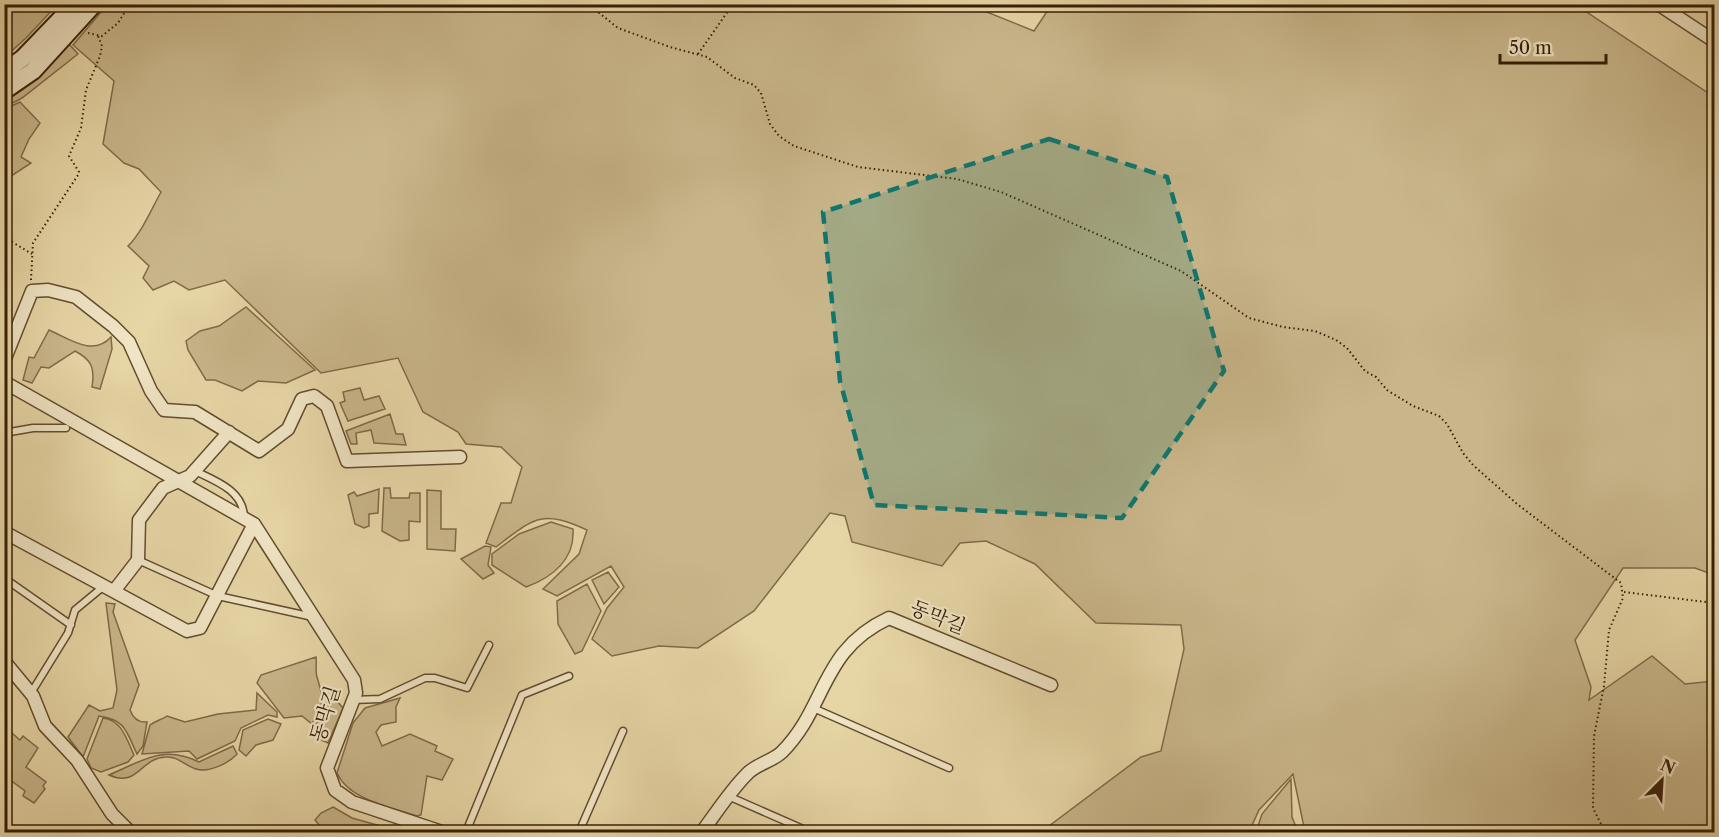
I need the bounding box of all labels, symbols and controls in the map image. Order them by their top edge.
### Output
scale bar [1500,27,1606,65]
text: 50 m [1509,37,1552,59]
street label: 동막길 [907,595,969,639]
street label: 동막길 [305,683,345,745]
north arrow [1632,750,1692,810]
text: N [1658,754,1679,778]

